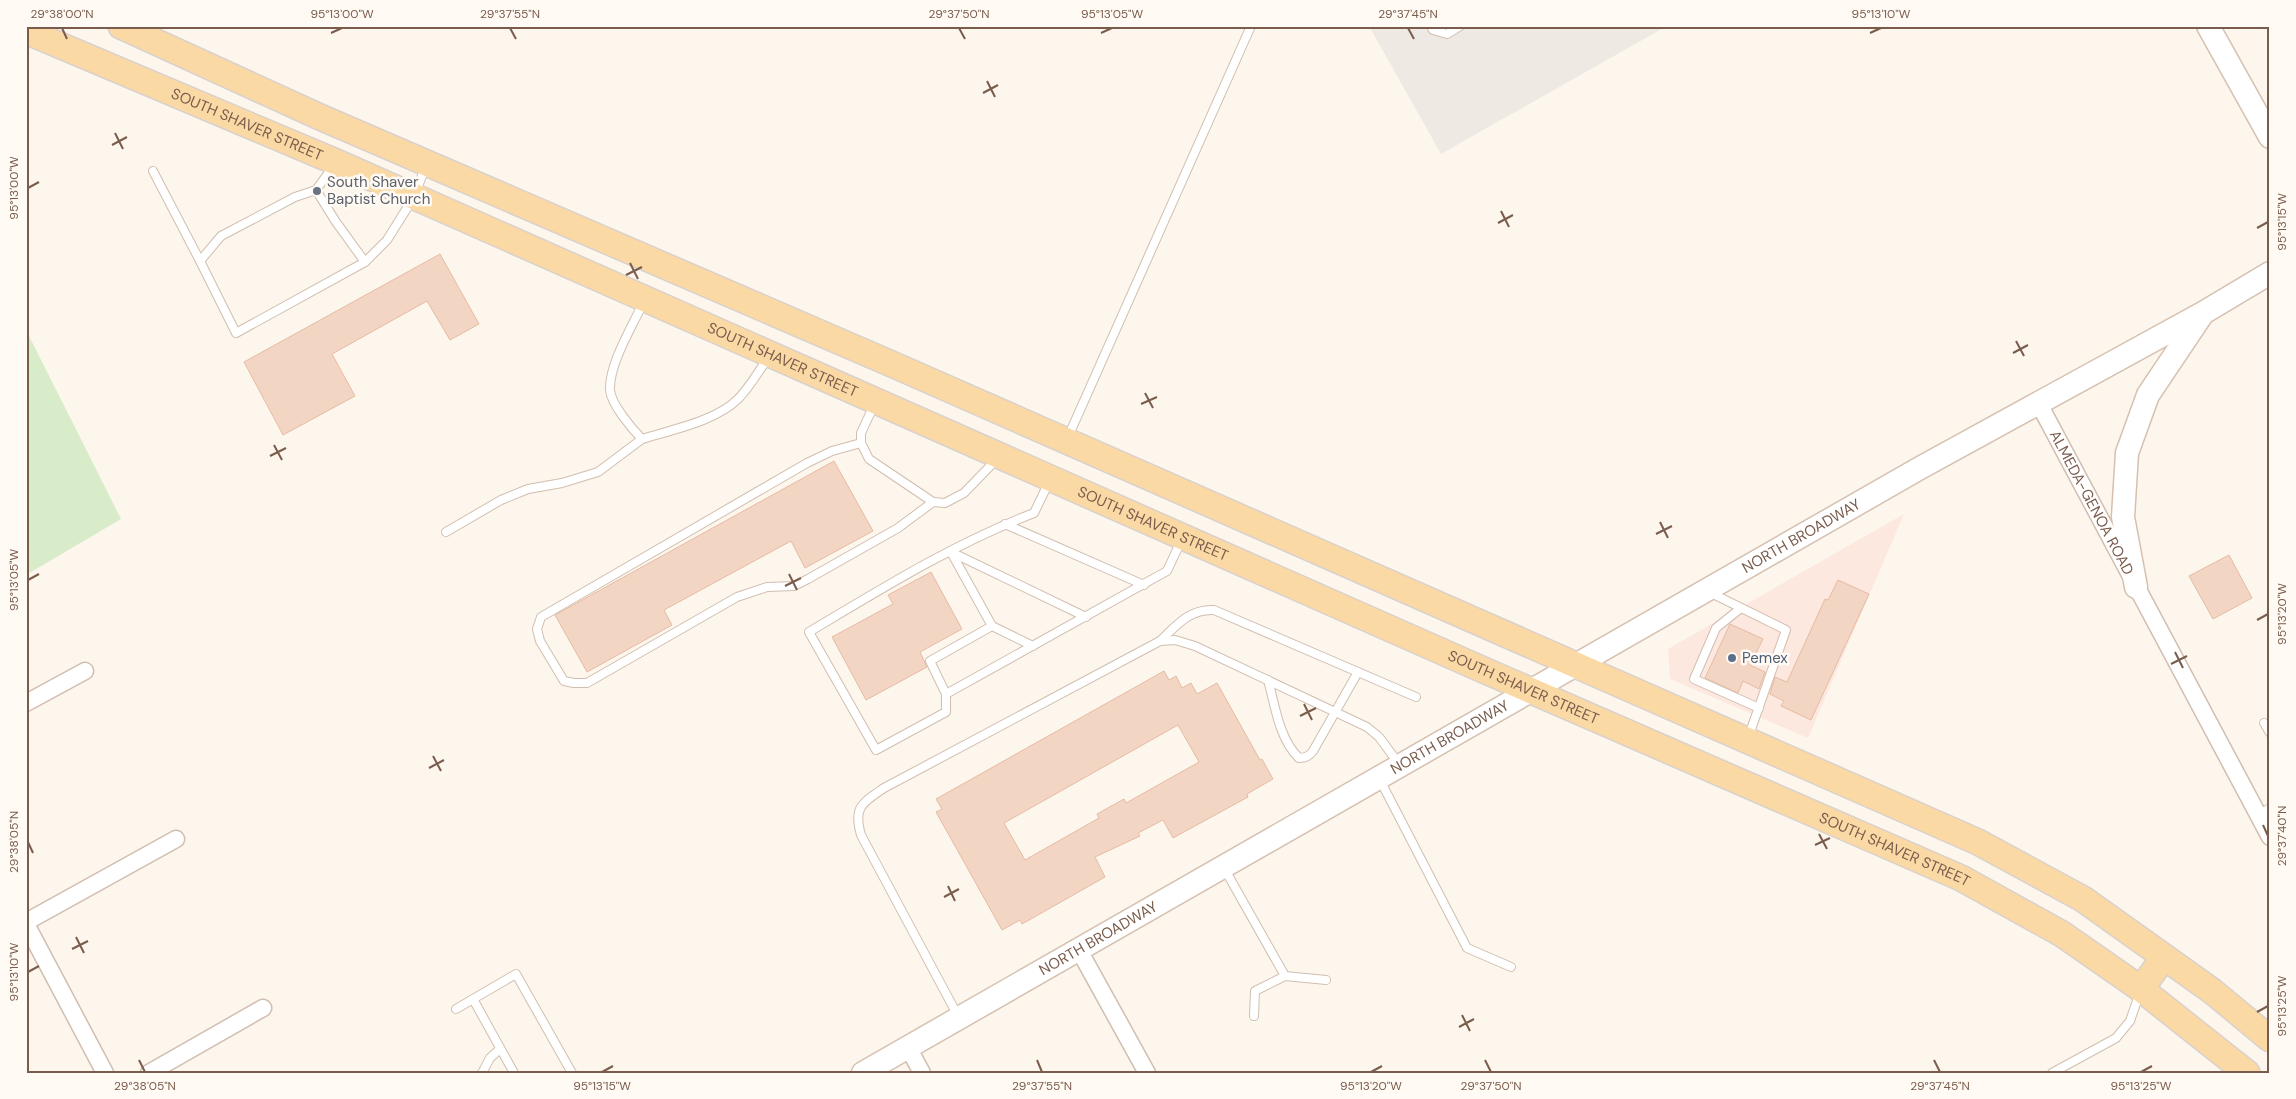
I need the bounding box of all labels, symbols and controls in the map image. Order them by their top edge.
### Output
text: 29°38'00"N [31,6,93,22]
text: 95°13'00"W [310,6,374,22]
text: 29°37'55"N [480,6,540,22]
text: 29°37'50"N [929,6,989,22]
text: 95°13'05"W [1081,6,1143,22]
text: 29°37'45"N [1378,6,1438,22]
text: 95°13'10"W [1852,6,1911,22]
street label: SOUTH SHAVER STREET [168,84,326,165]
text: 95°13'00"W [6,156,22,220]
place label: South Shaver Baptist Church [327,172,430,209]
marker: South Shaver Baptist Church [311,185,323,197]
text: 95°13'15"W [2274,193,2290,251]
street label: SOUTH SHAVER STREET [704,318,861,402]
street label: ALMEDA-GENOA ROAD [2045,427,2138,578]
street label: SOUTH SHAVER STREET [1074,482,1231,566]
street label: NORTH BROADWAY [1738,494,1864,578]
text: 95°13'05"W [6,549,22,611]
text: 95°13'20"W [2274,583,2290,645]
street label: SOUTH SHAVER STREET [1445,646,1602,729]
place label: Pemex [1742,648,1788,668]
marker: Pemex [1726,652,1738,664]
street label: NORTH BROADWAY [1387,695,1513,779]
text: 29°37'40"N [2274,806,2290,866]
street label: SOUTH SHAVER STREET [1816,807,1974,891]
text: 29°38'05"N [6,811,22,873]
street label: NORTH BROADWAY [1035,896,1161,980]
text: 95°13'10"W [6,942,22,1001]
text: 95°13'25"W [2274,975,2290,1036]
text: 29°38'05"N [114,1078,176,1094]
text: 95°13'15"W [573,1078,631,1094]
text: 29°37'55"N [1012,1078,1072,1094]
text: 95°13'20"W [1340,1078,1402,1094]
text: 29°37'50"N [1461,1078,1521,1094]
text: 29°37'45"N [1910,1078,1970,1094]
text: 95°13'25"W [2111,1078,2172,1094]

